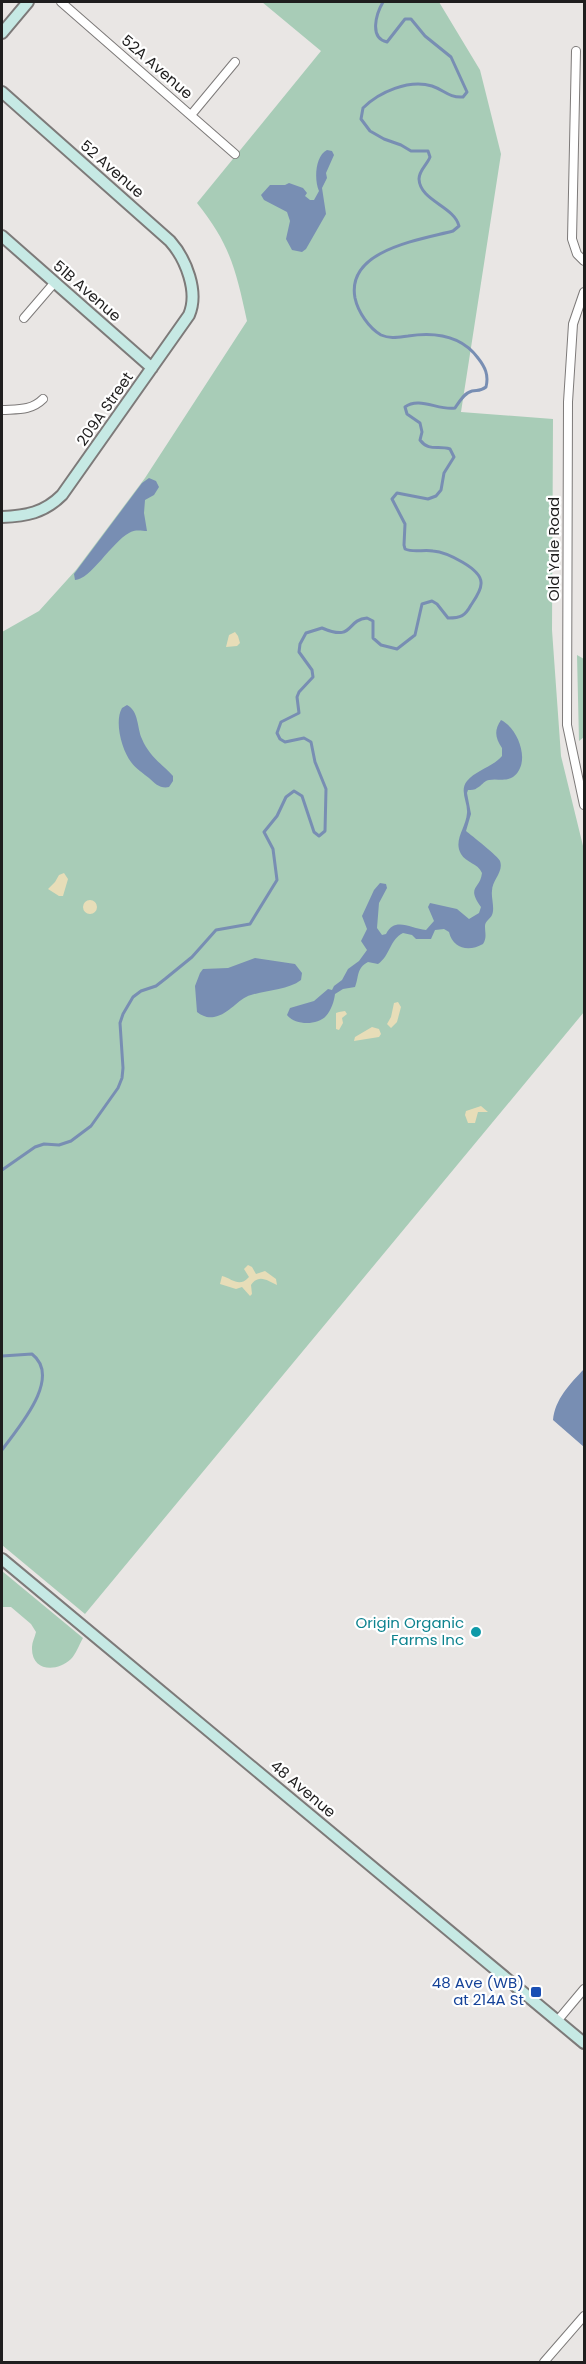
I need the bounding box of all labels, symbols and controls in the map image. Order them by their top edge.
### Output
street label: 52A Avenue [117,30,198,104]
street label: 52 Avenue [76,135,149,202]
street label: 51B Avenue [49,255,126,326]
street label: 209A Street [71,368,138,450]
street label: Old Yale Road [543,497,564,601]
place label: Origin Organic Farms Inc [355,1612,464,1650]
marker: Origin Organic Farms Inc [469,1625,483,1639]
street label: 48 Avenue [266,1755,340,1822]
place label: 48 Ave (WB) at 214A St [432,1972,524,2010]
marker: 48 Ave (WB) at 214A St [529,1985,543,1999]

